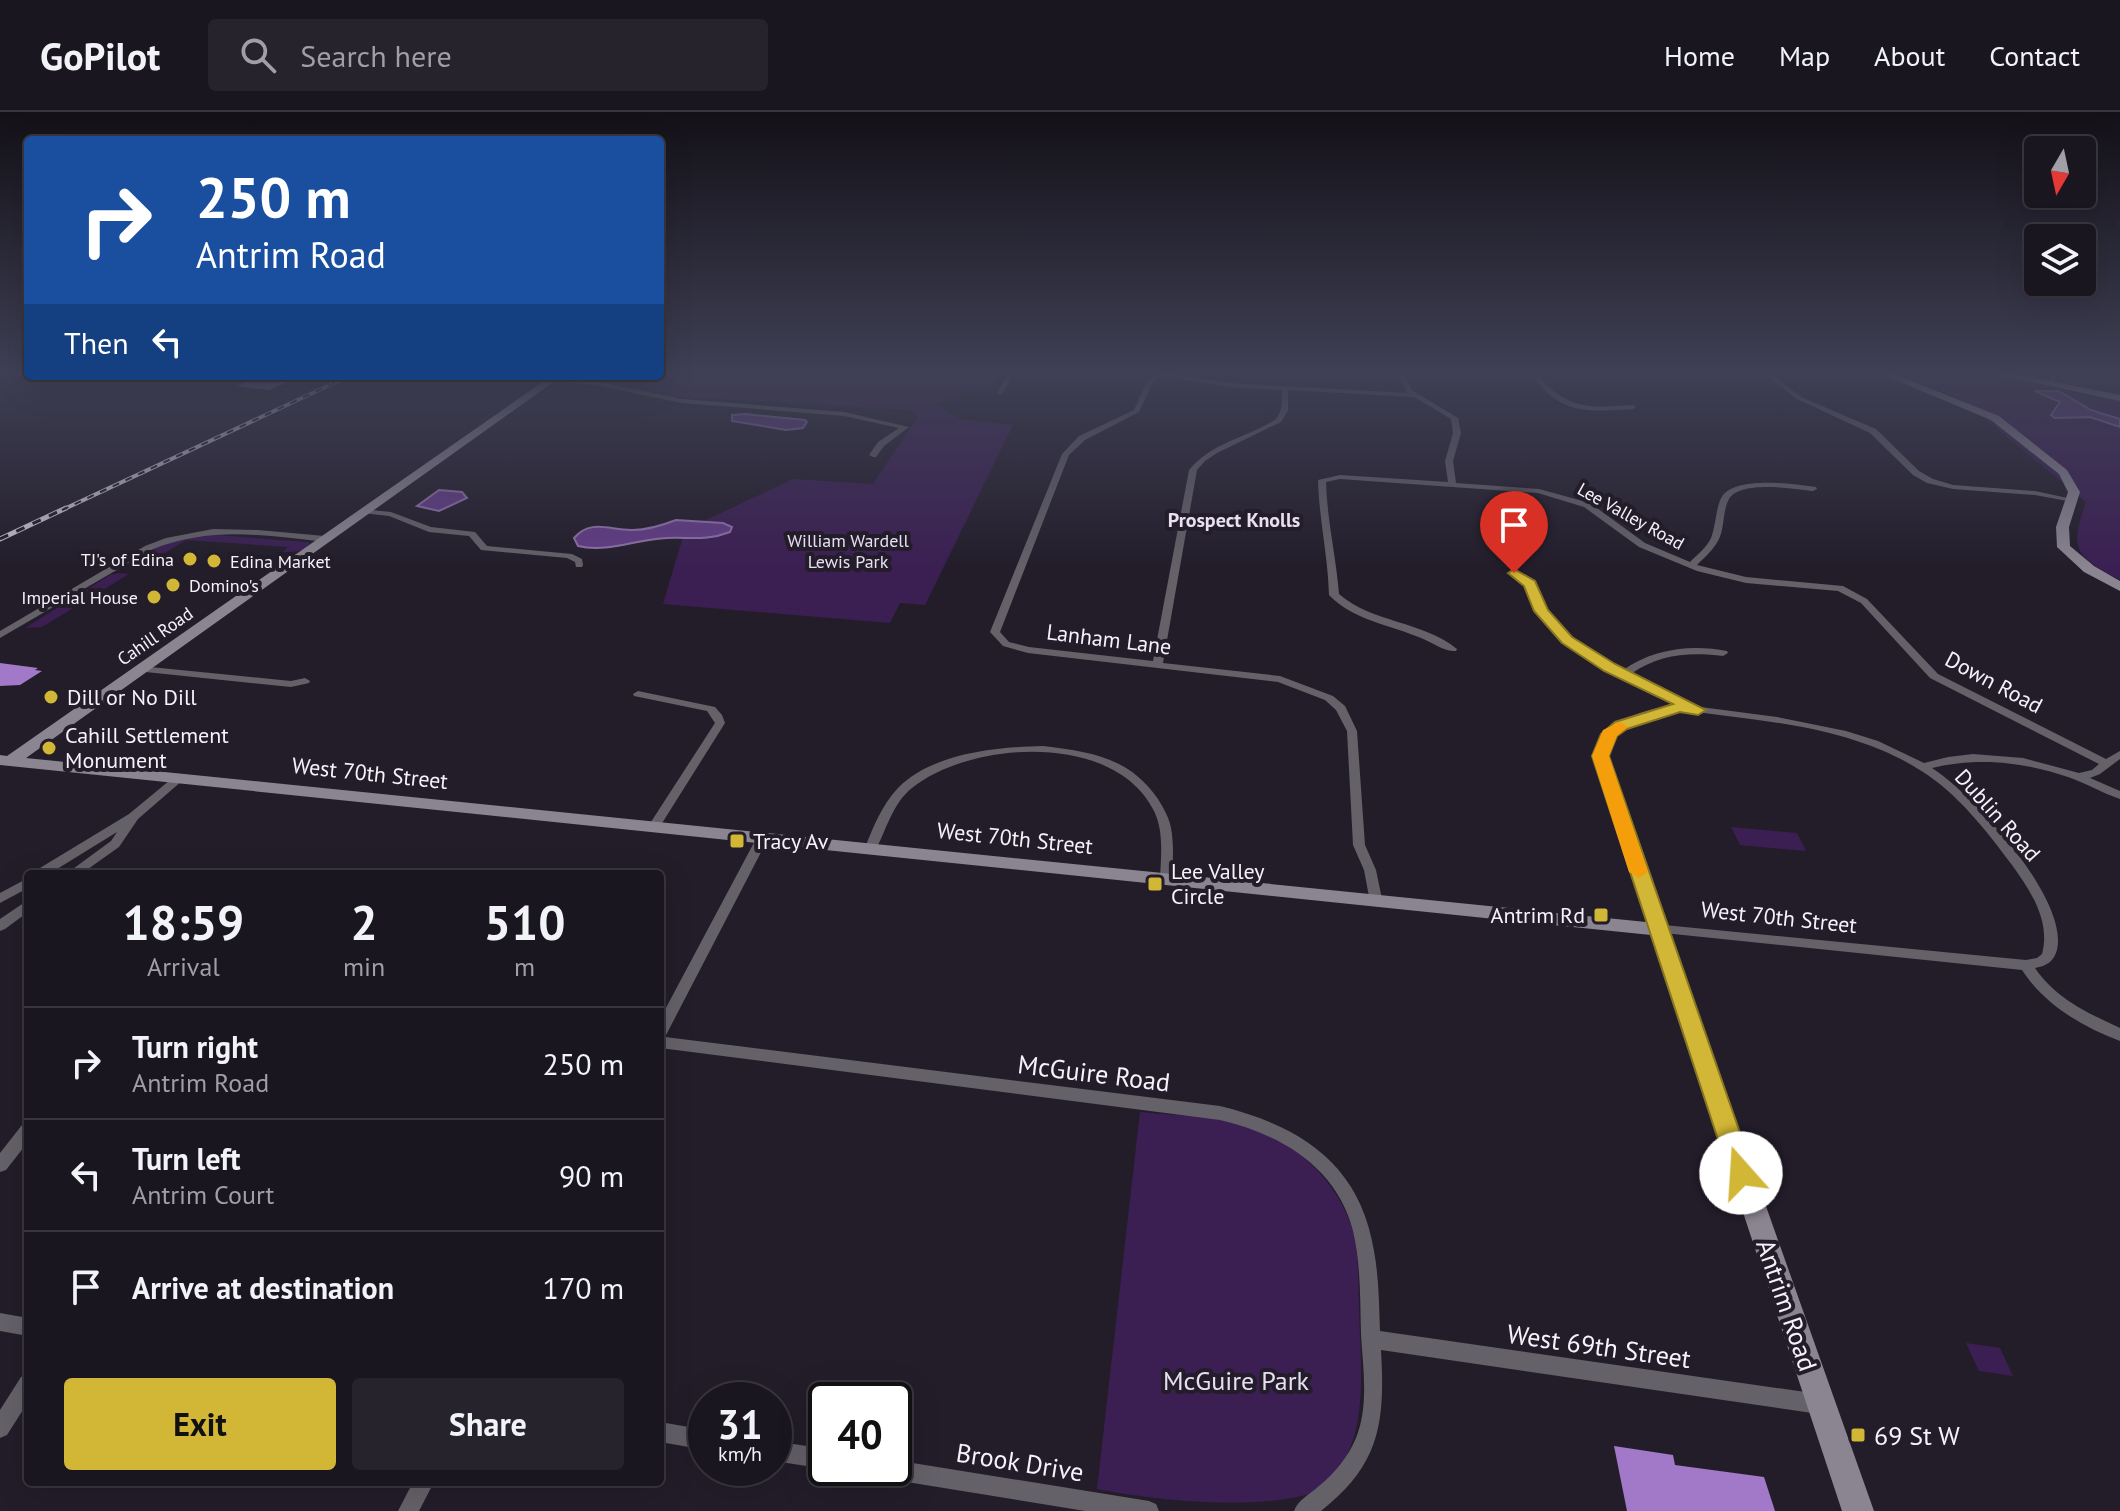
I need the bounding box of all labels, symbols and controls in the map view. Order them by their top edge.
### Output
search box [208,19,768,91]
text: GoPilot [40,31,160,80]
icon: search [236,33,280,77]
text: Search here [300,36,452,75]
text: Home [1664,37,1735,74]
text: Map [1779,37,1830,74]
text: About [1874,37,1945,74]
text: Contact [1989,37,2080,74]
north arrow [2024,136,2096,208]
map controls [2024,136,2096,296]
text: 250 m [196,161,351,233]
icon: right [64,168,168,272]
button: layers [2024,224,2096,296]
text: Antrim Road [196,231,386,278]
icon: left [145,320,189,364]
text: Then [64,323,129,362]
street label: Lee Valley Road [1573,477,1689,555]
pin [1480,491,1548,573]
icon: arrive [1492,503,1536,547]
district label: Prospect Knolls [1168,507,1300,533]
park label: William Wardell Lewis Park [787,529,910,573]
place label: TJ's of Edina [81,548,174,571]
marker: TJ's of Edina [181,550,199,568]
place label: Edina Market [230,550,331,573]
marker: Edina Market [205,552,223,570]
place label: Domino's [189,574,259,597]
marker: Domino's [164,576,182,594]
place label: Imperial House [21,586,138,609]
marker: Imperial House [145,588,163,606]
street label: Cahill Road [113,602,197,670]
street label: Lanham Lane [1045,617,1173,661]
street label: Down Road [1940,645,2048,719]
place label: Dill or No Dill [67,683,197,711]
marker: Dill or No Dill [42,688,60,706]
place label: Cahill Settlement Monument [65,721,229,774]
marker: Cahill Settlement Monument [40,739,58,757]
street label: West 70th Street [291,751,450,795]
street label: Dublin Road [1949,763,2047,867]
street label: West 70th Street [936,816,1095,860]
place label: Tracy Av [753,827,829,855]
marker: Tracy Av [728,832,746,850]
place label: Lee Valley Circle [1171,857,1265,910]
marker: Lee Valley Circle [1146,875,1164,893]
text: 18:59 [123,891,244,953]
text: 2 [350,891,378,953]
text: 510 [484,891,565,953]
street label: West 70th Street [1700,895,1859,939]
place label: Antrim Rd [1491,901,1585,929]
marker: Antrim Rd [1592,906,1610,924]
text: Arrival [147,950,220,983]
text: min [343,950,385,983]
text: m [514,950,535,983]
text: Turn right [132,1027,258,1066]
icon: right [64,1041,108,1085]
text: 250 m [543,1044,624,1083]
street label: McGuire Road [1016,1047,1172,1099]
text: Antrim Road [132,1066,269,1099]
position arrow [1699,1131,1783,1215]
text: Turn left [132,1139,240,1178]
icon: left [64,1153,108,1197]
text: 90 m [559,1156,624,1195]
text: Antrim Court [132,1178,274,1211]
street label: Antrim Road [1749,1235,1825,1375]
icon: arrive [64,1265,108,1309]
text: Arrive at destination [132,1268,394,1307]
text: 170 m [543,1268,624,1307]
street label: West 69th Street [1505,1317,1693,1375]
park label: McGuire Park [1163,1364,1310,1397]
button: Exit [64,1378,336,1470]
button: Share [352,1378,624,1470]
speed limit sign: 40 [808,1382,912,1486]
text: 31 [717,1398,763,1450]
place label: 69 St W [1874,1419,1960,1452]
marker: 69 St W [1849,1426,1867,1444]
street label: Brook Drive [954,1436,1086,1488]
text: km/h [718,1441,762,1467]

